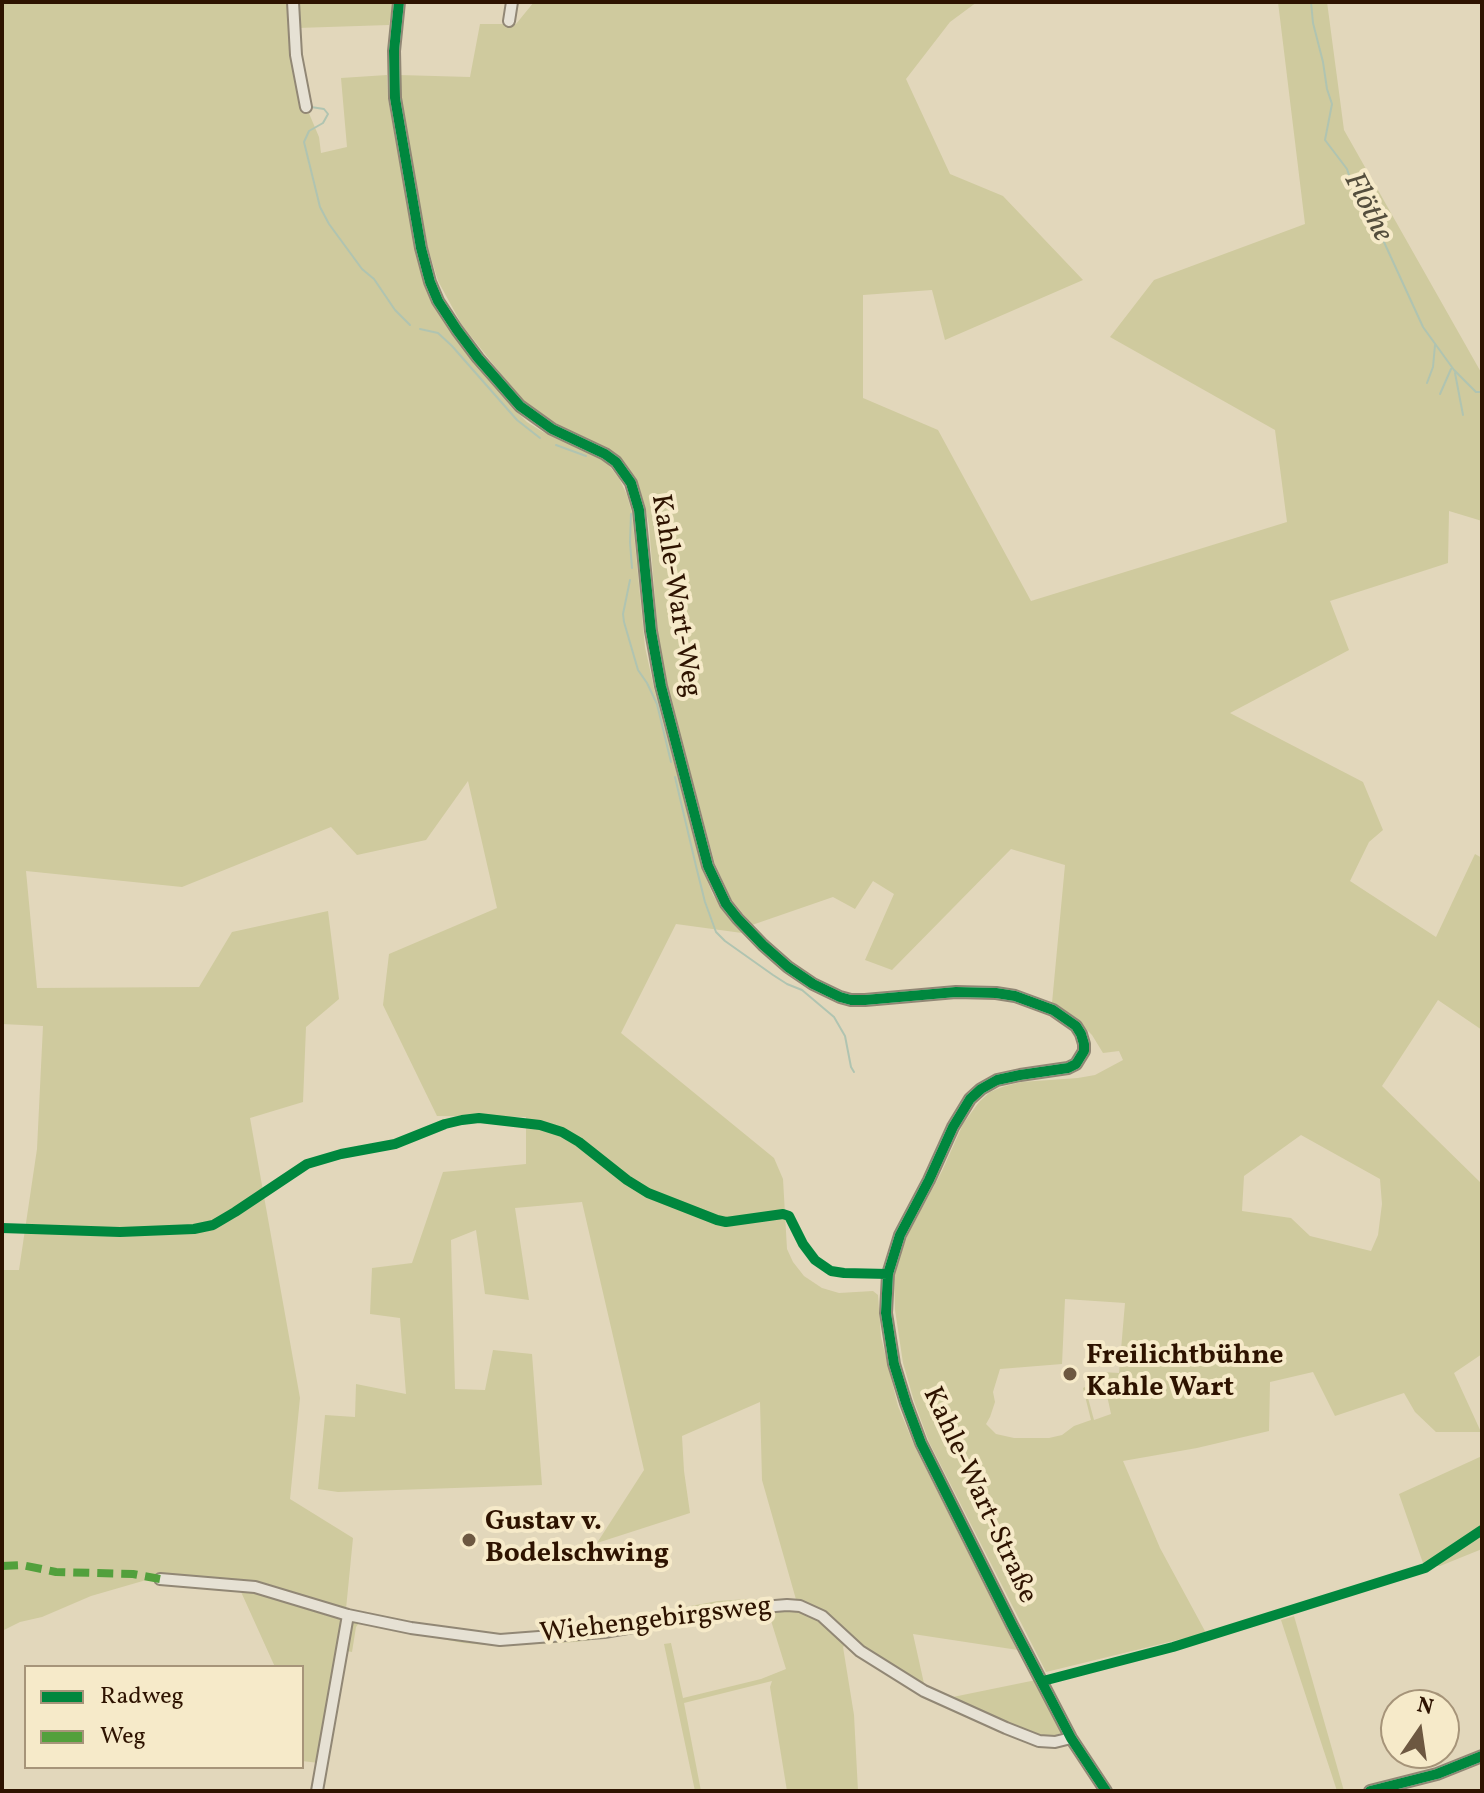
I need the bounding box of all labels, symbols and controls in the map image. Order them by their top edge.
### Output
water label: Flöthe [1333,167,1399,249]
street label: Kahle-Wart-Weg [641,492,707,700]
place label: Freilichtbühne Kahle Wart [1086,1341,1284,1407]
marker: Freilichtbühne Kahle Wart [1061,1365,1079,1383]
street label: Kahle-Wart-Straße [913,1382,1043,1610]
place label: Gustav v. Bodelschwing [485,1507,669,1573]
marker: Gustav v. Bodelschwing [460,1531,478,1549]
street label: Wiehengebirgsweg [538,1591,774,1653]
legend [24,1665,304,1769]
text: Radweg [100,1680,184,1714]
north arrow [1380,1689,1460,1769]
text: N [1414,1690,1436,1724]
text: Weg [100,1720,146,1754]

